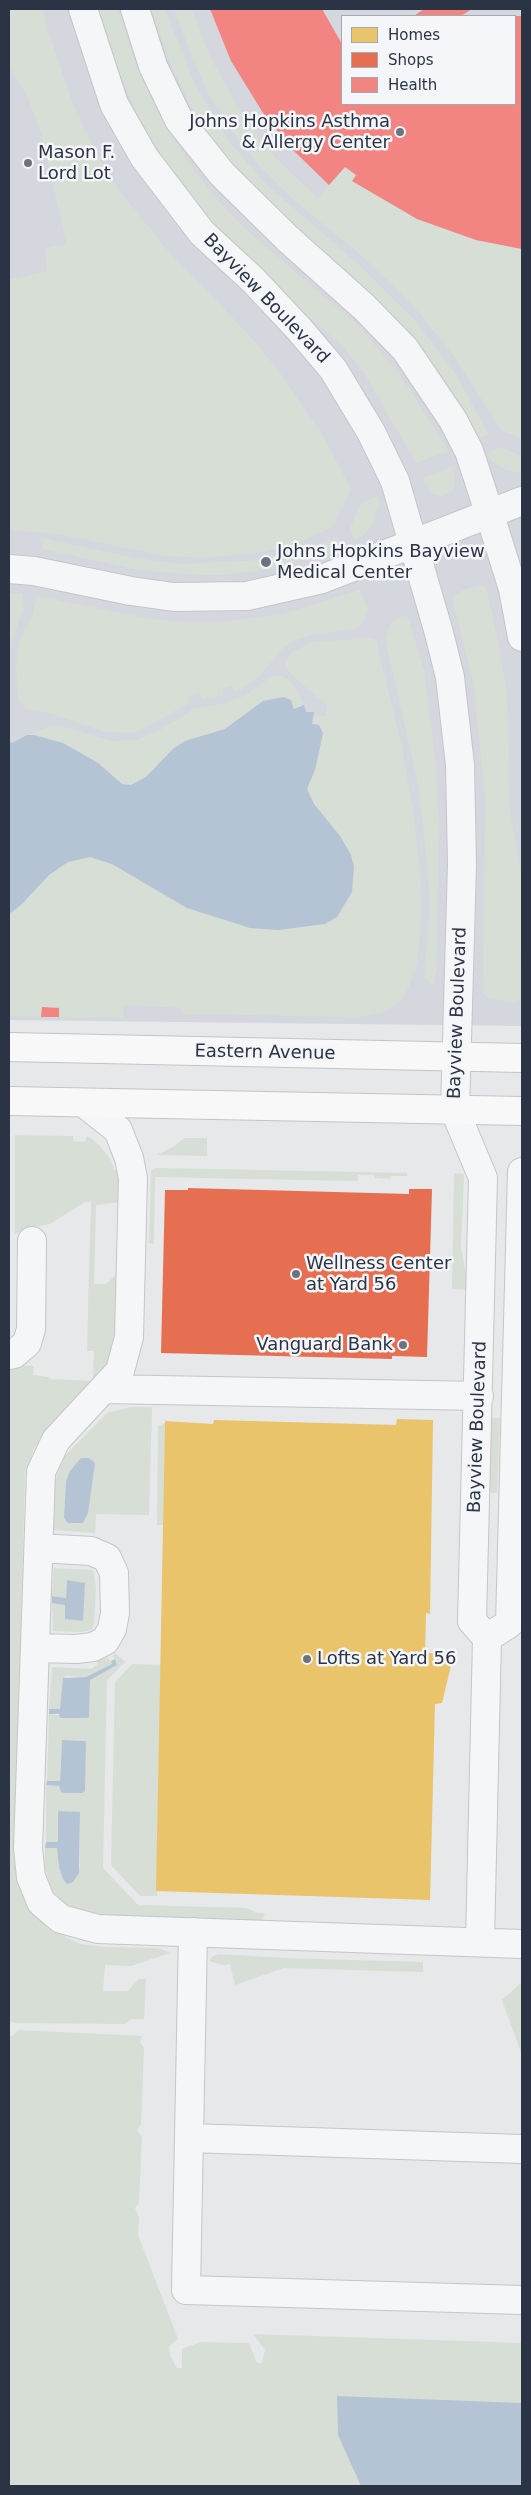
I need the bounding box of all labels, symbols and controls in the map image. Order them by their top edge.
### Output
legend [341,15,516,105]
text: Homes [388,26,440,44]
text: Shops [388,51,434,69]
text: Health [388,76,437,94]
place label: Johns Hopkins Asthma & Allergy Center [189,111,390,154]
marker: Johns Hopkins Asthma & Allergy Center [394,126,406,138]
place label: Mason F. Lord Lot [38,142,115,184]
marker: Mason F. Lord Lot [22,157,34,169]
street label: Bayview Boulevard [198,230,334,368]
place label: Johns Hopkins Bayview Medical Center [277,541,485,584]
marker: Johns Hopkins Bayview Medical Center [259,555,273,569]
street label: Bayview Boulevard [444,927,472,1099]
street label: Eastern Avenue [194,1041,336,1065]
place label: Wellness Center at Yard 56 [306,1253,451,1296]
marker: Wellness Center at Yard 56 [290,1268,302,1280]
place label: Vanguard Bank [256,1334,393,1356]
marker: Vanguard Bank [397,1339,409,1351]
street label: Bayview Boulevard [464,1341,492,1513]
place label: Lofts at Yard 56 [317,1648,456,1670]
marker: Lofts at Yard 56 [301,1653,313,1665]

